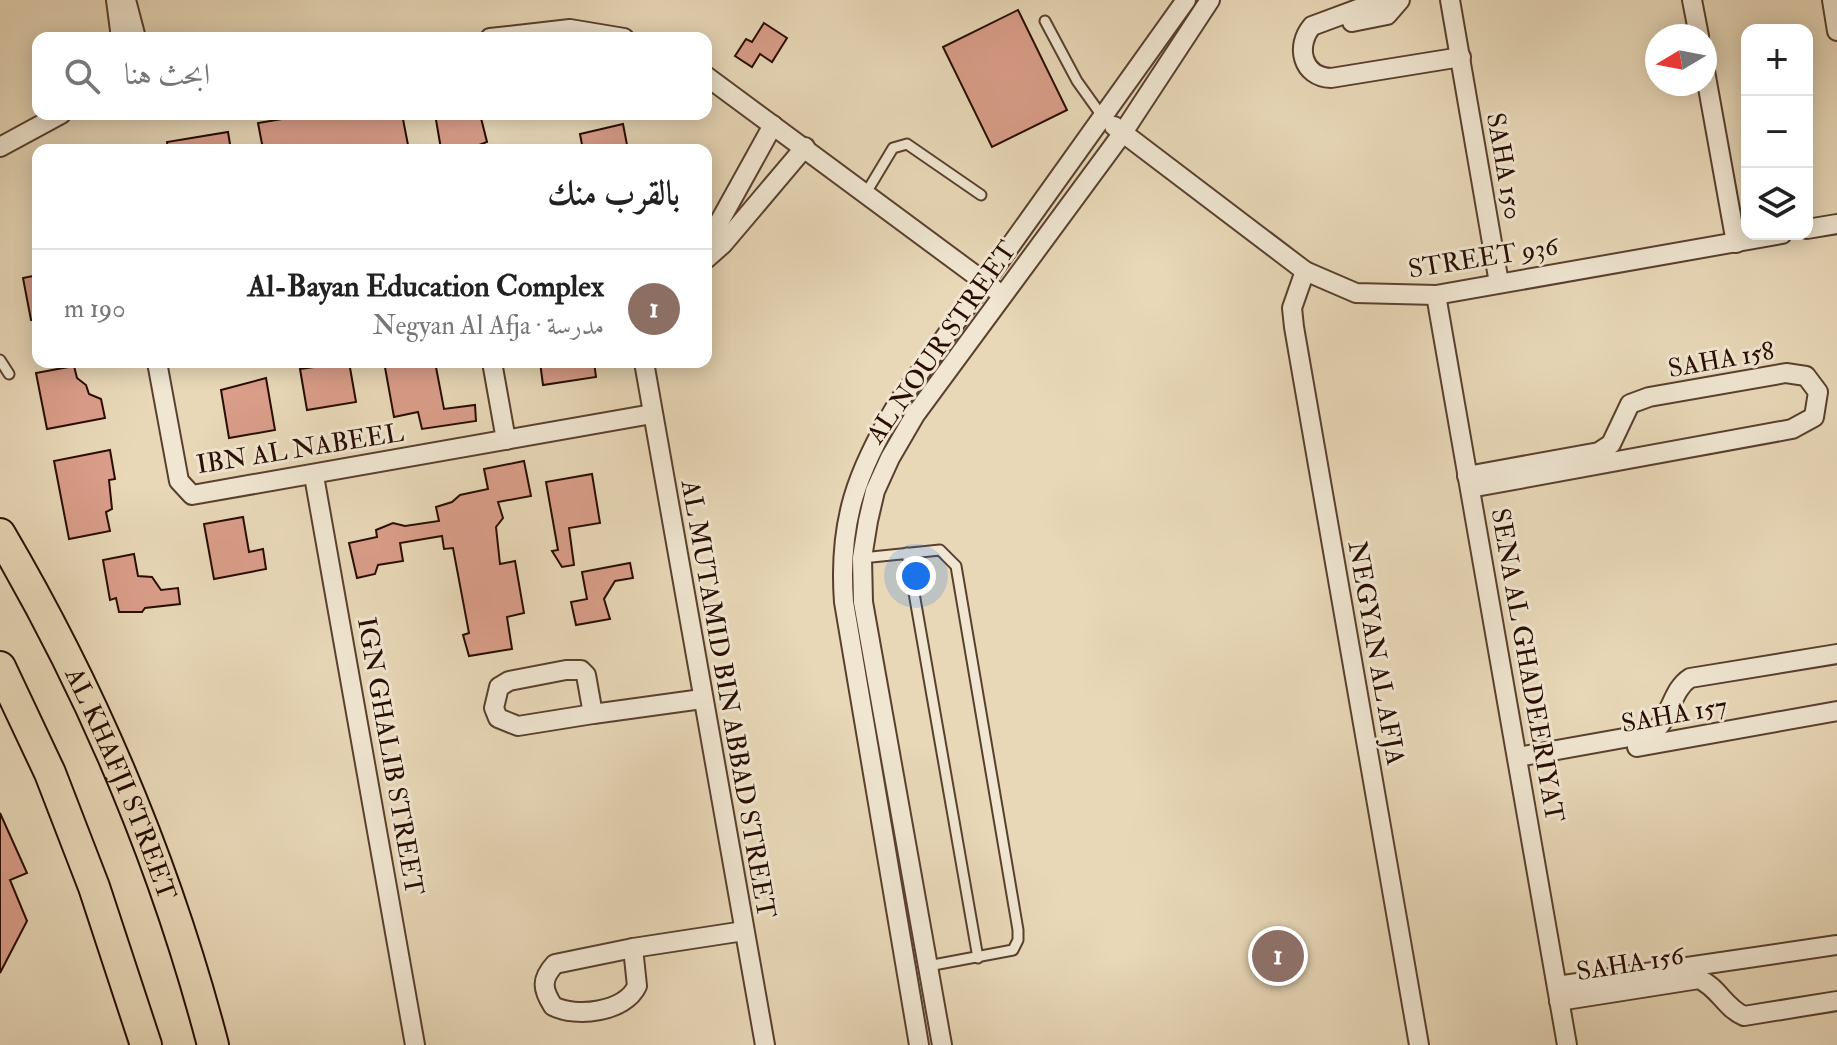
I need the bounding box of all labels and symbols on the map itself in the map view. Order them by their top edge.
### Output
north arrow [1645,24,1717,96]
street label: SAHA 150 [1479,110,1529,222]
street label: STREET 936 [1406,230,1562,286]
street label: AL NOUR STREET [859,235,1024,451]
street label: SAHA 158 [1666,335,1777,385]
street label: IBN AL NABEEL [194,417,406,481]
street label: AL MUTAMID BIN ABBAD STREET [674,477,782,921]
street label: SENA AL GHADEERIYAT [1484,506,1570,825]
street label: NEGYAN AL AFJA [1341,539,1412,768]
your location [896,556,936,596]
street label: IGN GHALIB STREET [350,615,430,898]
street label: AL KHAFJI STREET [57,662,183,904]
street label: SAHA 157 [1619,690,1730,740]
pin: 1 [1252,926,1304,986]
street label: SAHA 156 [1574,939,1688,988]

